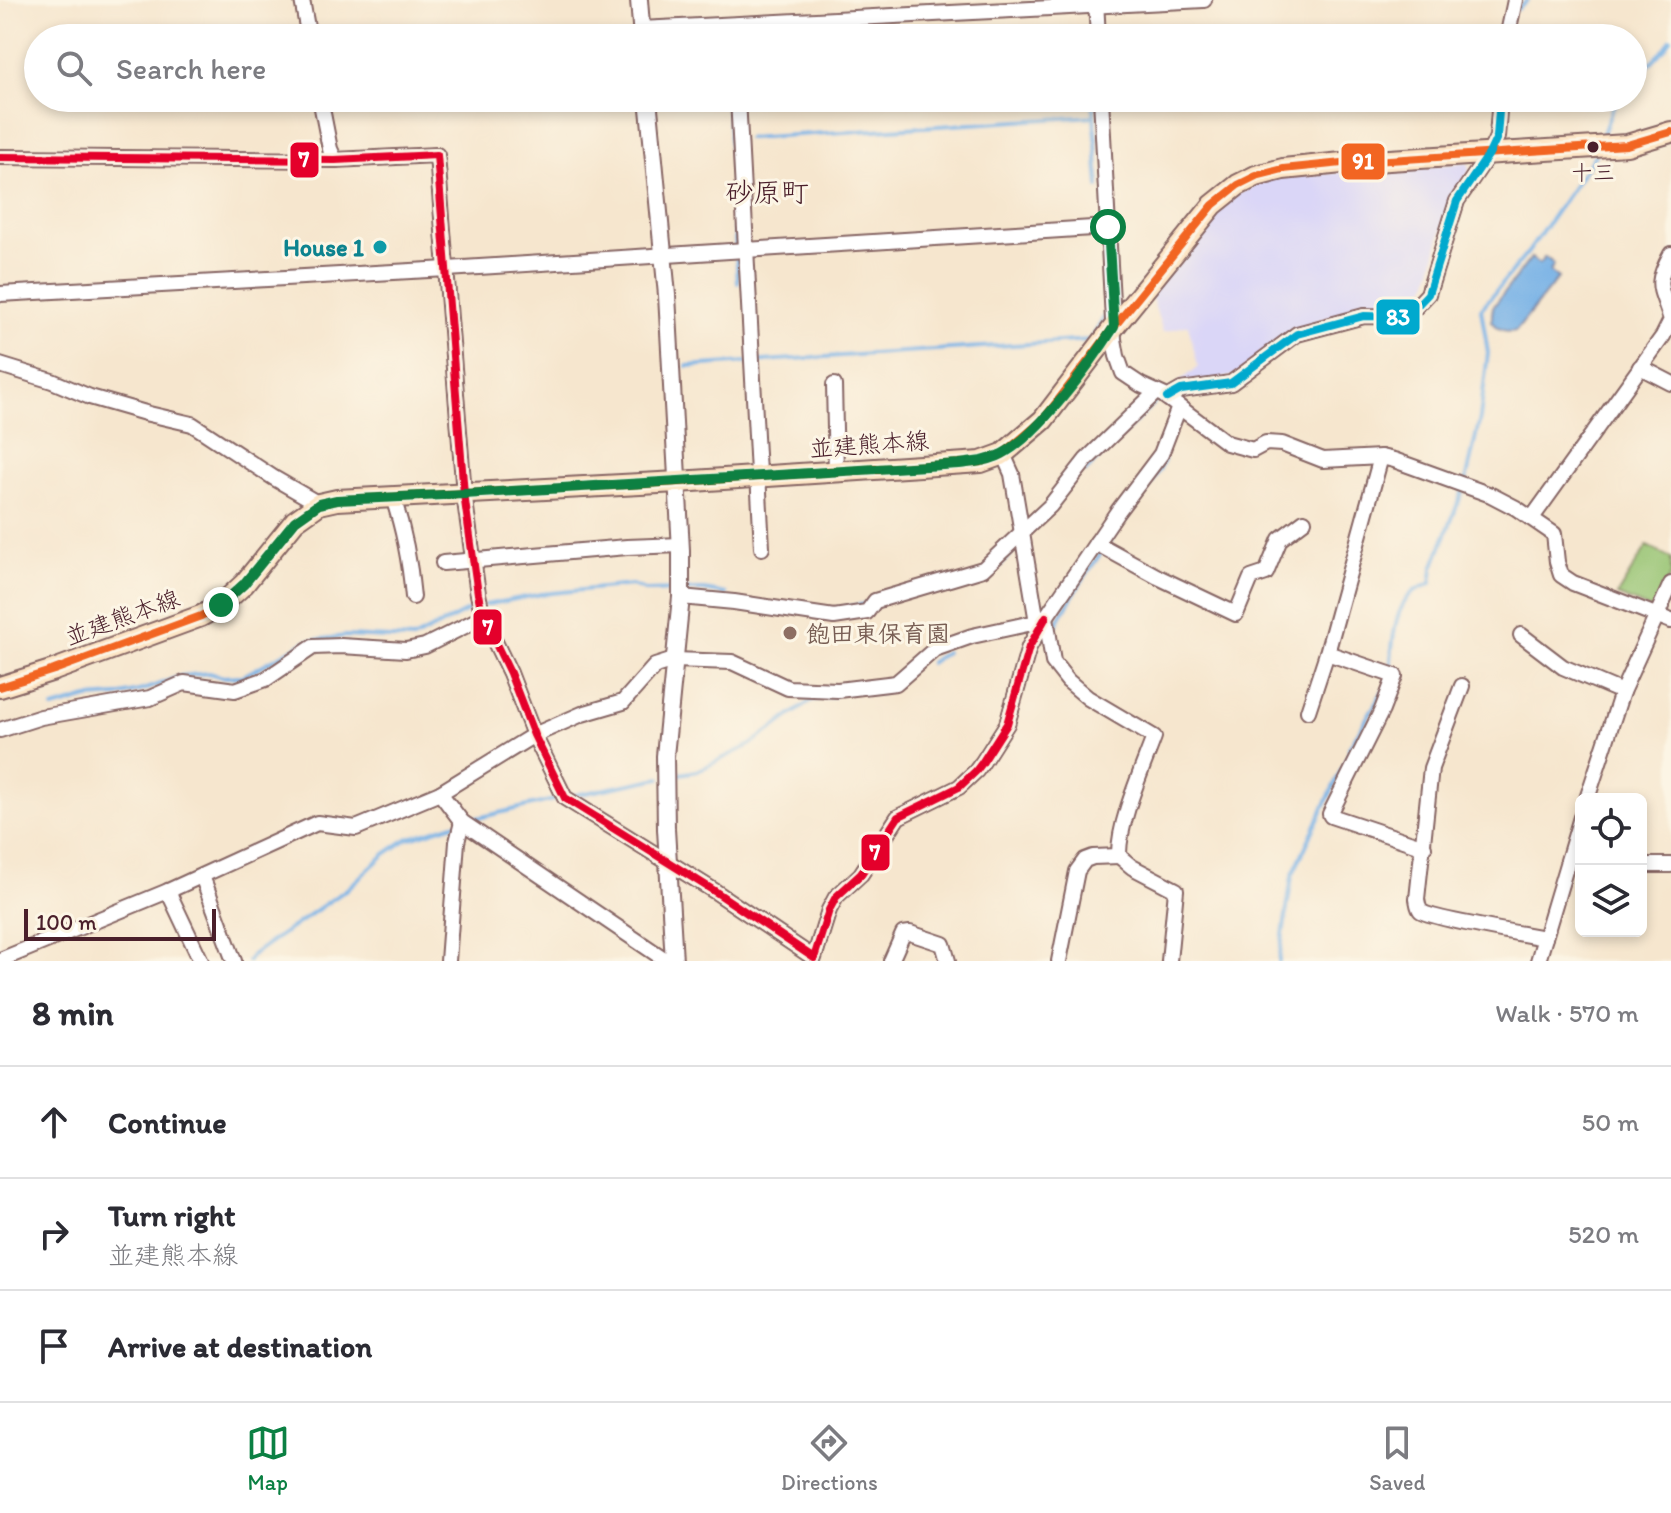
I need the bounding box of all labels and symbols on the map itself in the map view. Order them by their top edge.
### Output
marker: 十三 [1585,139,1601,155]
line badge: 7 [289,141,320,179]
line badge: 91 [1340,142,1386,181]
text: 7 [298,146,310,173]
text: 91 [1352,148,1375,175]
place label: 十三 [1571,159,1615,186]
district label: 砂原町 [725,175,809,209]
route start [1090,209,1126,245]
place label: House 1 [283,233,365,262]
marker: House 1 [371,238,389,256]
line badge: 83 [1375,298,1421,336]
text: 83 [1386,304,1410,331]
street label: 並建熊本線 [808,425,930,463]
street label: 並建熊本線 [61,583,183,651]
route end [203,587,239,623]
line badge: 7 [472,608,503,646]
text: 7 [482,614,494,641]
place label: 飽田東保育園 [806,619,950,648]
marker: 飽田東保育園 [781,624,799,642]
line badge: 7 [860,833,891,872]
text: 7 [869,839,881,866]
scale bar [24,905,216,941]

